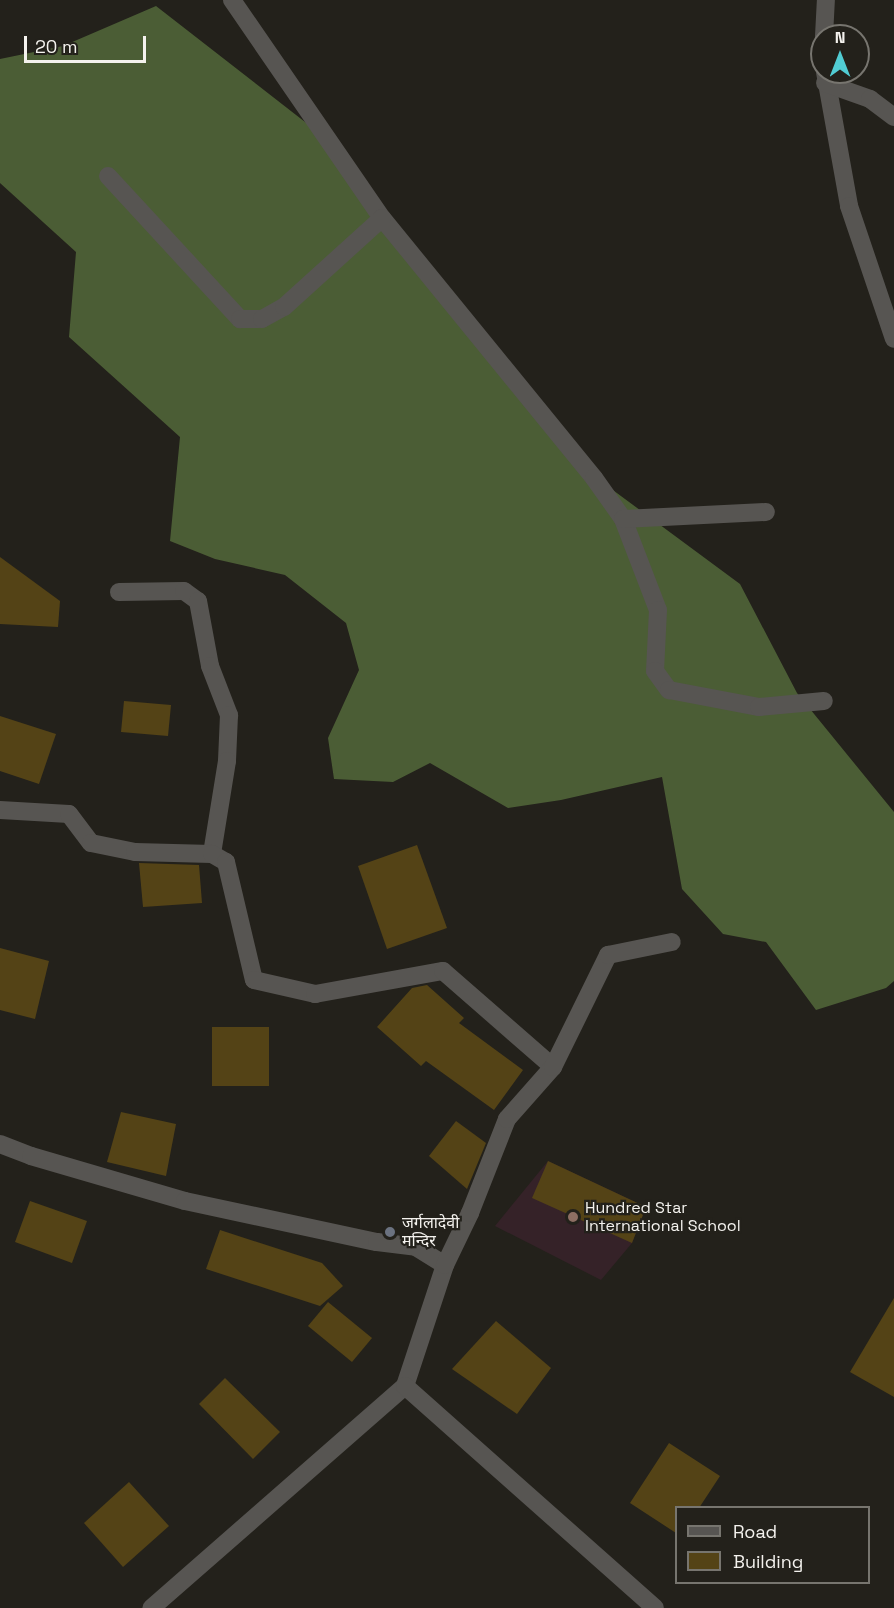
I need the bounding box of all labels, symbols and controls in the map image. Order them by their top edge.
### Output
scale bar [27,24,148,62]
north arrow [810,24,870,84]
text: N [835,27,845,48]
text: 20 m [35,35,78,58]
place label: Hundred Star International School [585,1198,741,1236]
marker: Hundred Star International School [566,1210,580,1224]
place label: जर्गलादेवी मन्दिर [402,1213,459,1251]
marker: जर्गलादेवी मन्दिर [383,1225,397,1239]
legend [675,1506,870,1584]
text: Road [733,1520,777,1543]
text: Building [733,1550,803,1573]

